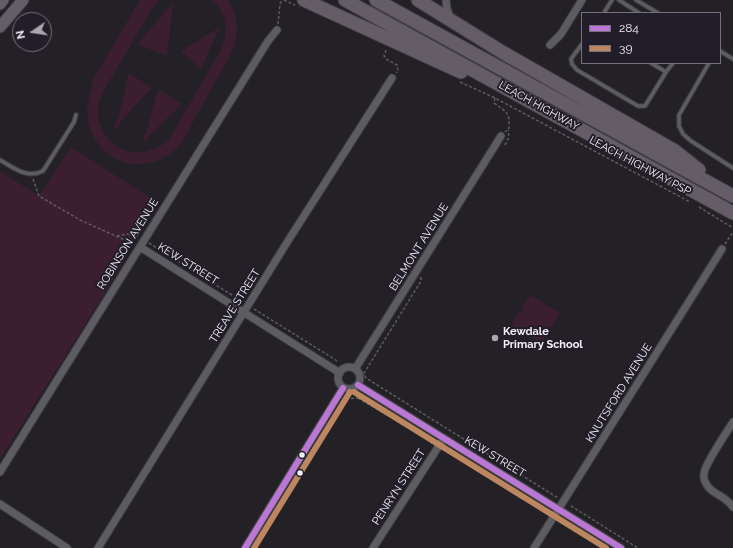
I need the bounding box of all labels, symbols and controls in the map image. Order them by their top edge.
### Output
north arrow [12,12,52,52]
legend [581,12,721,64]
text: 284 [619,21,639,35]
text: N [14,29,28,40]
text: 39 [619,41,632,55]
street label: LEACH HIGHWAY [496,78,582,134]
street label: LEACH HIGHWAY PSP [587,134,693,198]
street label: ROBINSON AVENUE [95,196,161,292]
street label: BELMONT AVENUE [387,201,451,293]
street label: KEW STREET [155,240,221,288]
street label: TREAVE STREET [207,266,263,346]
place label: Kewdale Primary School [503,325,583,351]
marker: Kewdale Primary School [490,333,500,343]
street label: KNUTSFORD AVENUE [583,341,655,445]
street label: KEW STREET [462,434,528,480]
street label: PENRYN STREET [369,446,429,528]
unlabelled marker [297,450,307,460]
unlabelled marker [295,468,305,478]

